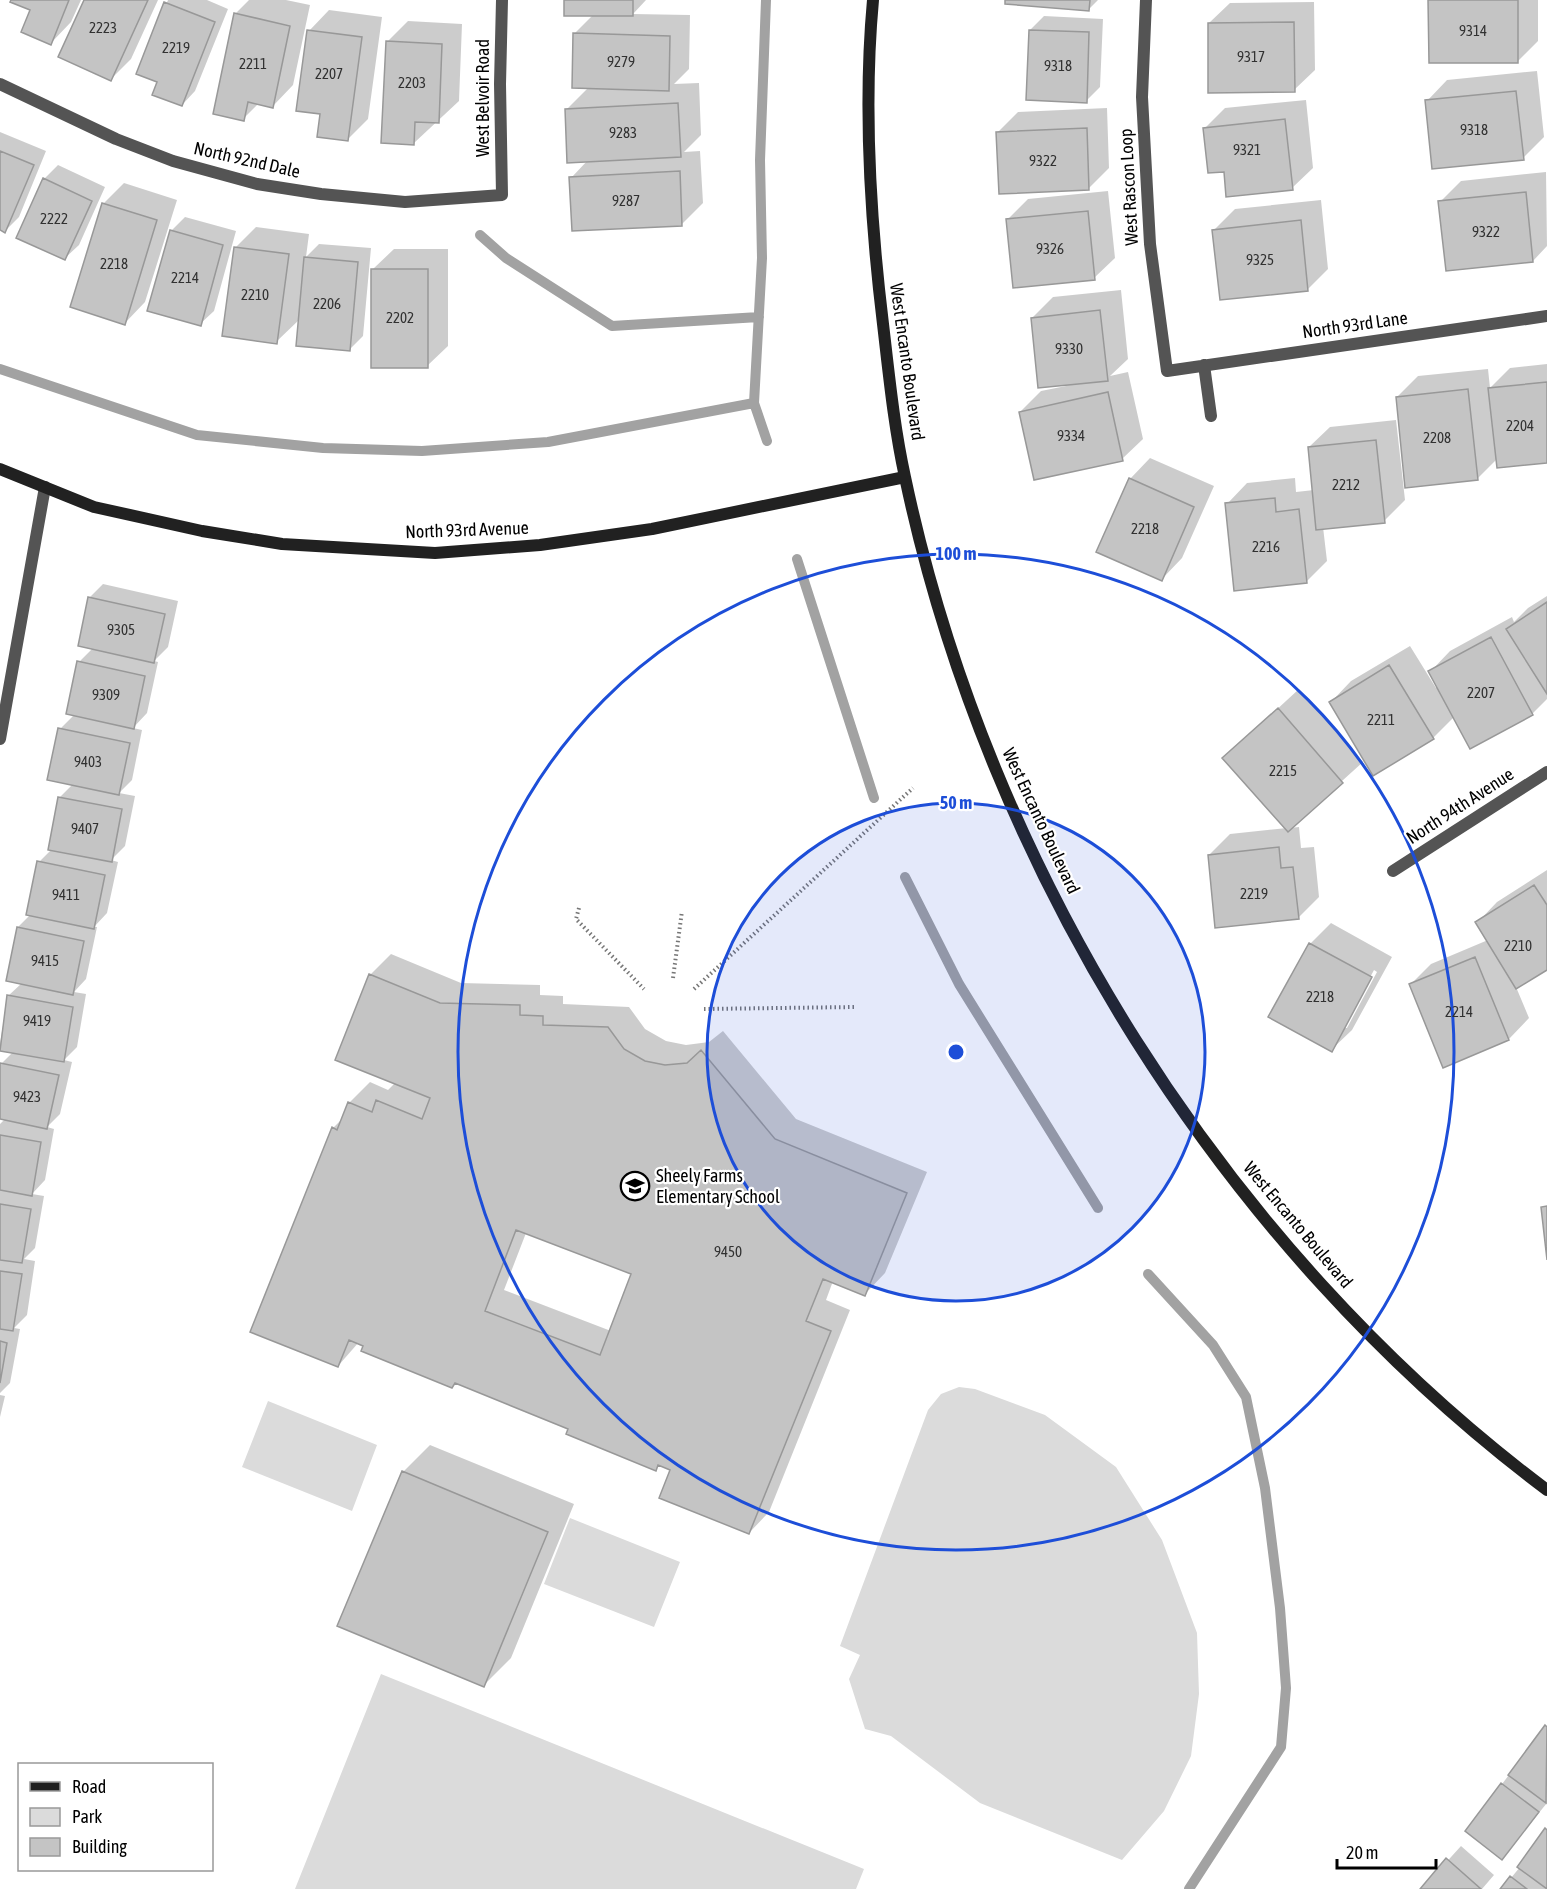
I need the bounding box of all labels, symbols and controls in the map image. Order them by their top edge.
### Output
house number: 2223 [89,19,117,36]
house number: 9314 [1459,22,1487,39]
house number: 2219 [162,39,190,56]
street label: West Belvoir Road [472,39,493,157]
house number: 9317 [1237,48,1265,65]
house number: 9279 [607,53,635,70]
house number: 2211 [239,55,267,72]
house number: 9318 [1044,57,1072,74]
house number: 2207 [315,65,343,82]
house number: 2203 [398,74,426,91]
house number: 9318 [1460,121,1488,138]
house number: 9283 [609,124,637,141]
street label: West Rascon Loop [1115,128,1142,246]
street label: North 92nd Dale [192,137,302,182]
house number: 9321 [1233,141,1261,158]
house number: 9322 [1029,152,1057,169]
house number: 9287 [612,192,640,209]
house number: 2222 [40,210,68,227]
house number: 9322 [1472,223,1500,240]
house number: 9326 [1036,240,1064,257]
house number: 9325 [1246,251,1274,268]
house number: 2218 [100,255,128,272]
house number: 2214 [171,269,199,286]
street label: West Encanto Boulevard [886,282,929,442]
house number: 2210 [241,286,269,303]
house number: 2206 [313,295,341,312]
street label: North 93rd Lane [1301,307,1409,342]
house number: 2202 [386,309,414,326]
house number: 9330 [1055,340,1083,357]
house number: 2204 [1506,417,1534,434]
house number: 9334 [1057,427,1085,444]
house number: 2208 [1423,429,1451,446]
house number: 2212 [1332,476,1360,493]
street label: North 93rd Avenue [405,517,529,542]
house number: 2218 [1131,520,1159,537]
house number: 2216 [1252,538,1280,555]
text: 100 m [936,543,976,564]
house number: 9305 [107,621,135,638]
house number: 2207 [1467,684,1495,701]
house number: 9309 [92,686,120,703]
house number: 2211 [1367,711,1395,728]
street label: West Encanto Boulevard [998,745,1084,897]
house number: 9403 [74,753,102,770]
house number: 2215 [1269,762,1297,779]
street label: North 94th Avenue [1402,763,1517,848]
text: 50 m [940,792,972,813]
house number: 9407 [71,820,99,837]
house number: 2219 [1240,885,1268,902]
house number: 9411 [52,886,80,903]
house number: 2210 [1504,937,1532,954]
house number: 9415 [31,952,59,969]
house number: 2218 [1306,988,1334,1005]
house number: 2214 [1445,1003,1473,1020]
house number: 9419 [23,1012,51,1029]
centre of rings [946,1042,966,1062]
house number: 9423 [13,1088,41,1105]
street label: West Encanto Boulevard [1239,1157,1357,1292]
place label: Sheely Farms Elementary School [656,1165,780,1207]
school or university icon: Sheely Farms Elementary School [619,1170,651,1202]
house number: 9450 [714,1243,742,1260]
legend [18,1763,213,1871]
text: Road [72,1776,106,1797]
text: Park [72,1806,102,1827]
scale bar [1337,1832,1436,1870]
text: Building [72,1836,127,1857]
text: 20 m [1346,1842,1378,1863]

